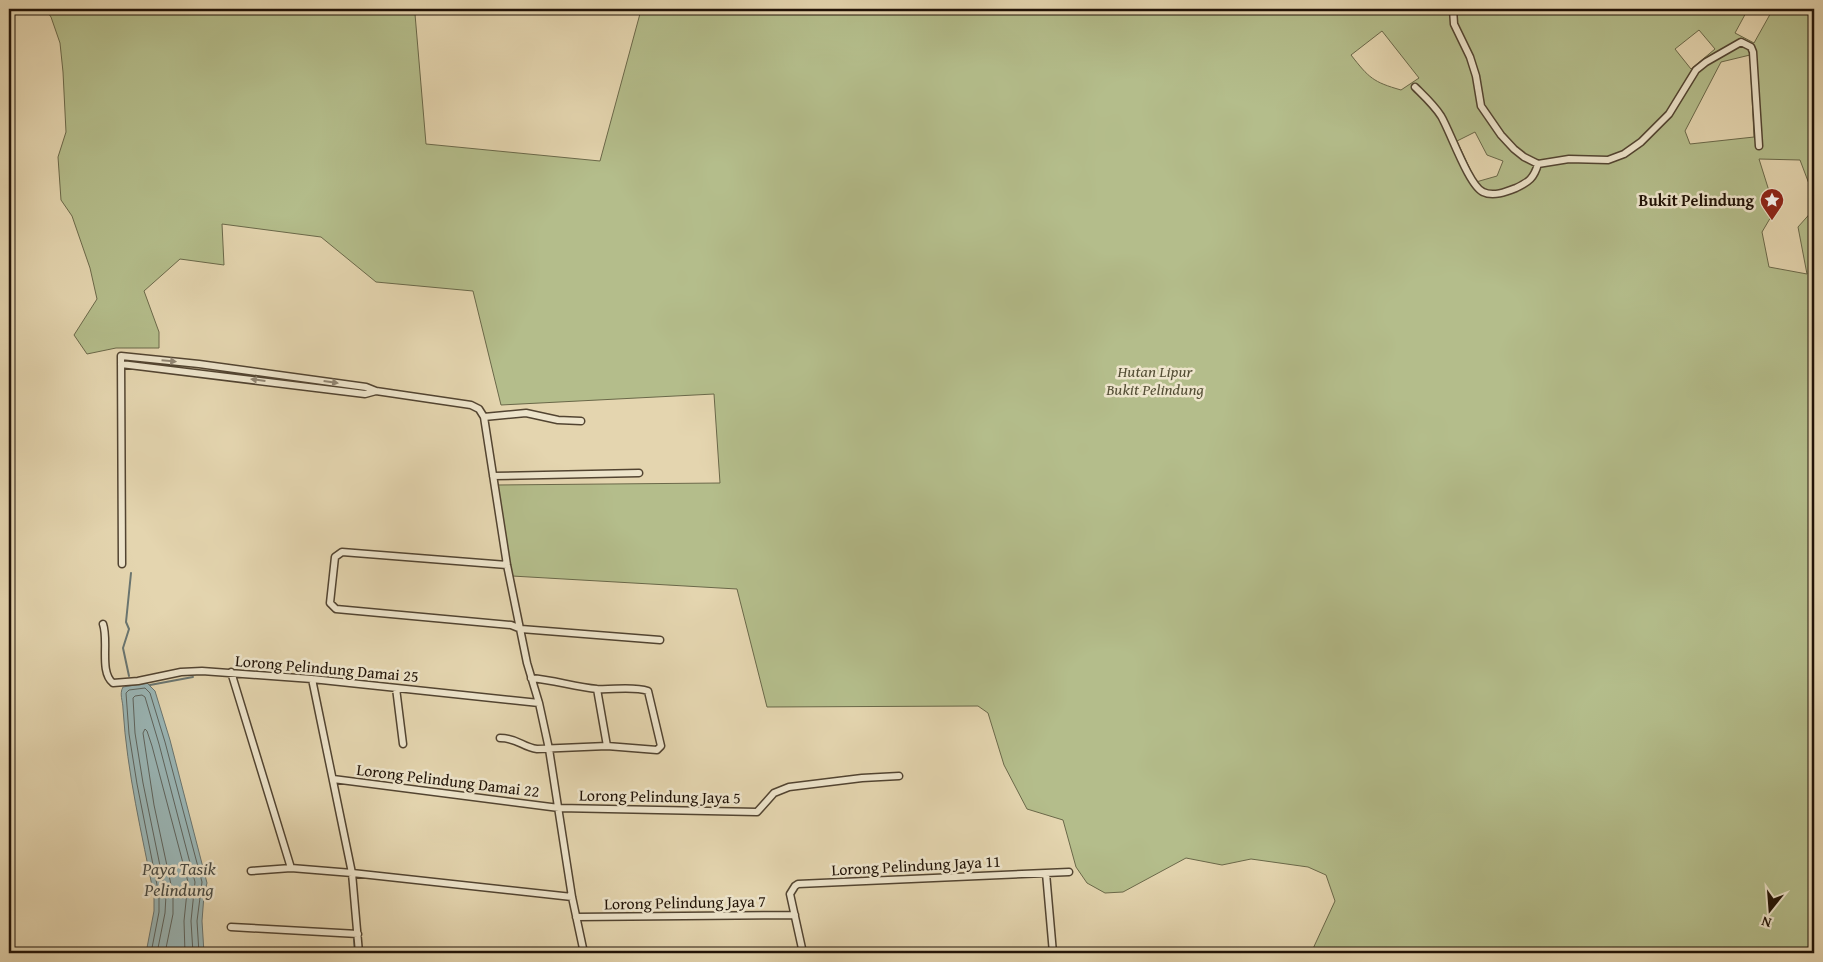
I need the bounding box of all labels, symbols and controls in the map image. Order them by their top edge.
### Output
place icon: Bukit Pelindung [1759,187,1785,221]
place label: Bukit Pelindung [1639,188,1755,212]
one-way arrow [162,357,178,365]
park label: Hutan Lipur Bukit Pelindung [1105,359,1205,401]
one-way arrow [250,376,266,384]
one-way arrow [323,378,339,386]
street label: Lorong Pelindung Damai 25 [234,648,420,688]
street label: Lorong Pelindung Damai 22 [355,757,541,803]
street label: Lorong Pelindung Jaya 5 [579,783,741,809]
street label: Lorong Pelindung Jaya 11 [831,849,1001,881]
water label: Paya Tasik Pelindung [141,855,217,903]
north arrow [1746,884,1796,934]
street label: Lorong Pelindung Jaya 7 [604,889,766,915]
text: N [1758,911,1774,933]

